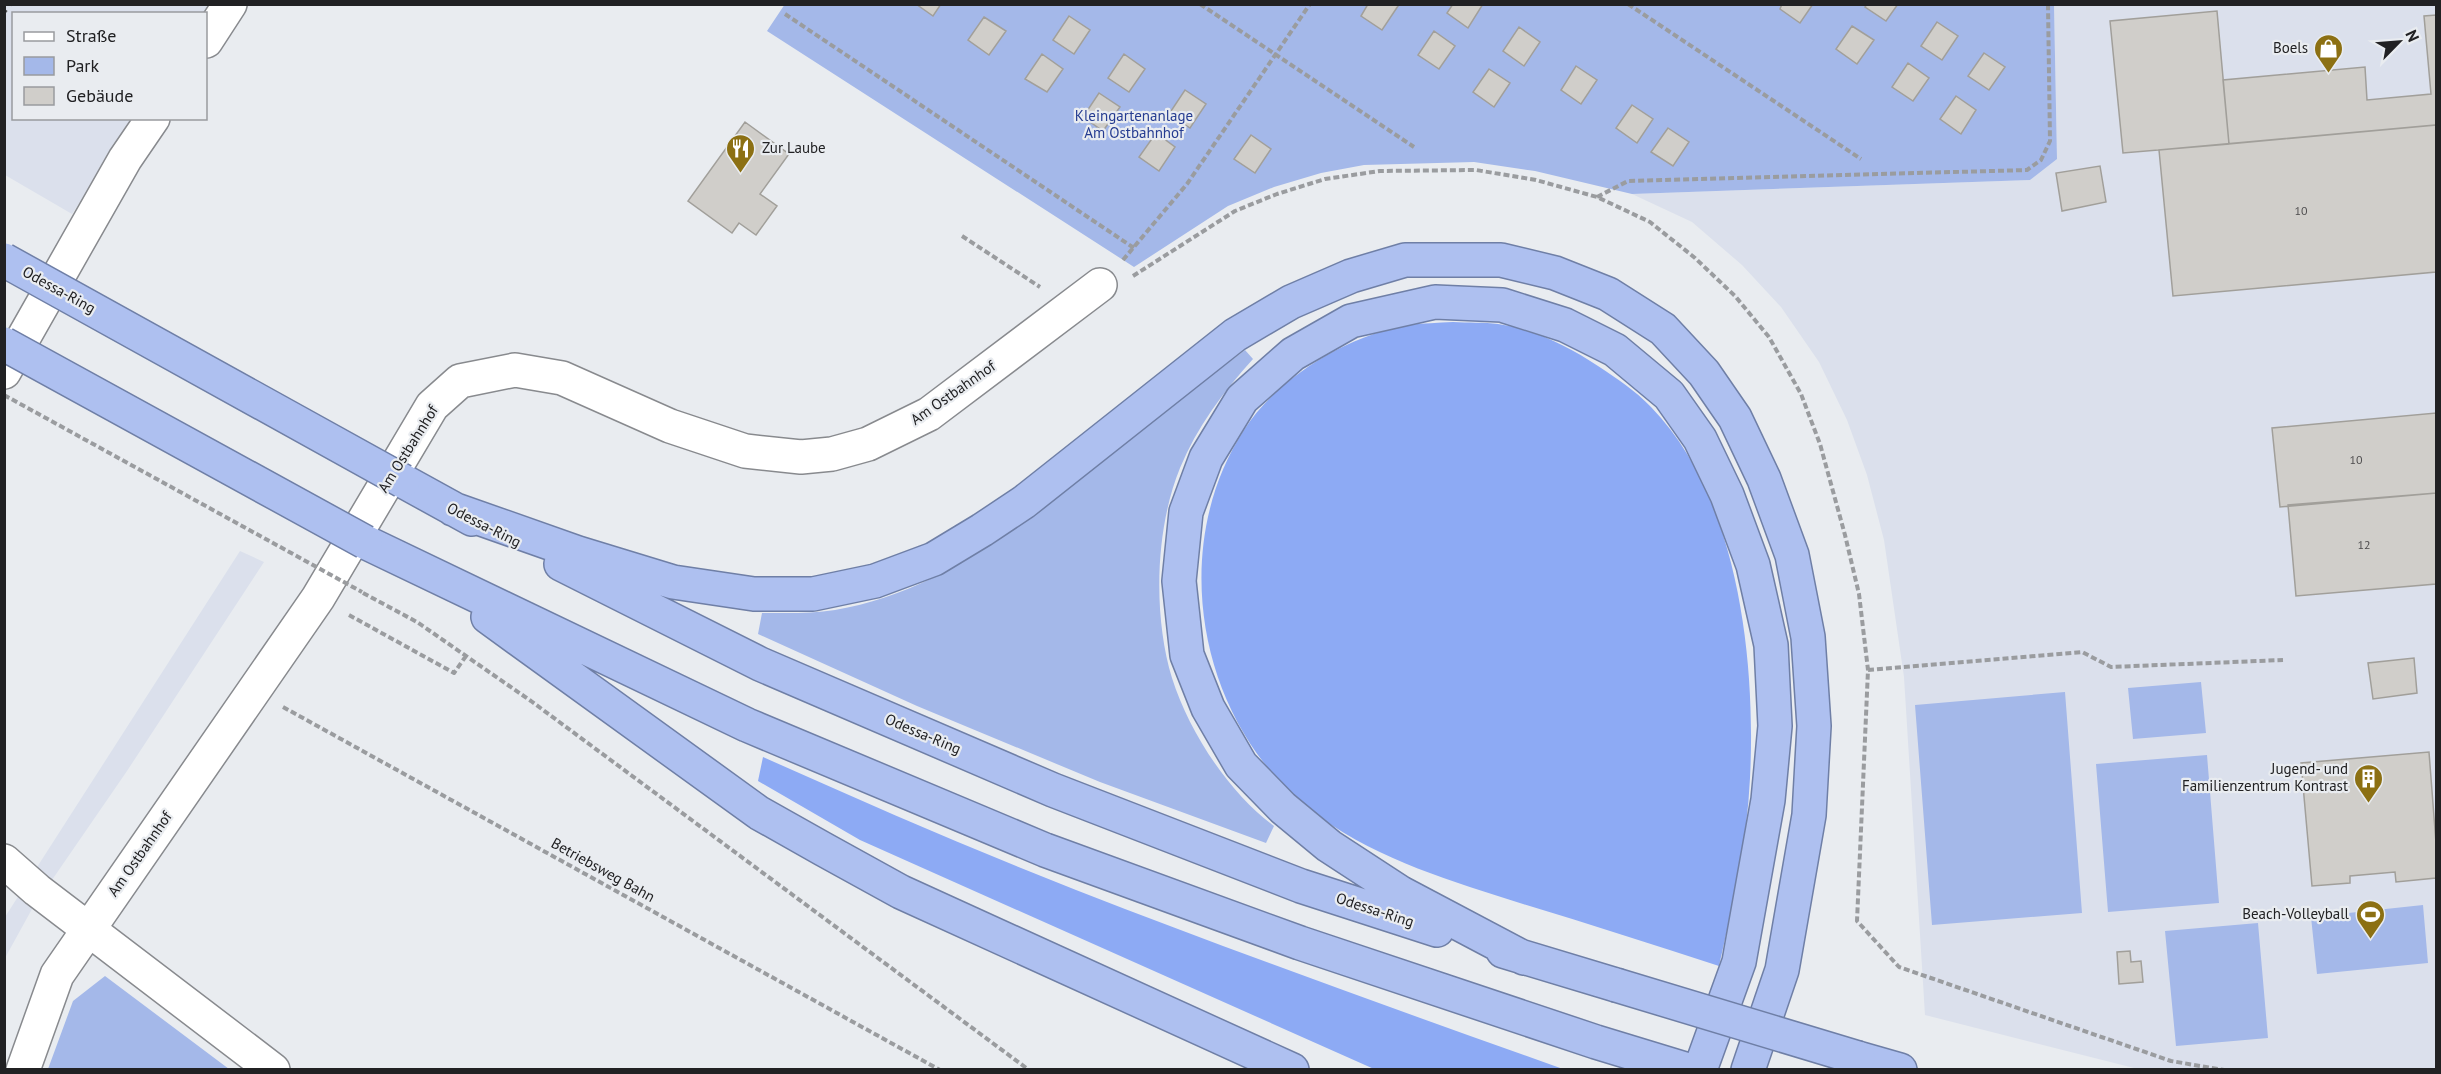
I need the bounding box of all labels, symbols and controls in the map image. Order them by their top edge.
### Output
legend [12,12,207,120]
north arrow [2369,12,2429,72]
text: Straße [66,24,117,47]
text: N [2401,27,2424,45]
shop icon: Boels [2313,32,2345,74]
place label: Boels [2273,38,2308,57]
text: Park [66,54,99,77]
text: Gebäude [66,84,133,107]
park label: Kleingartenanlage Am Ostbahnhof [1075,106,1193,142]
restaurant icon: Zur Laube [725,132,757,174]
place label: Zur Laube [762,138,826,157]
house number: 10 [2294,203,2308,218]
street label: Odessa-Ring [19,262,99,317]
street label: Am Ostbahnhof [907,356,1000,429]
street label: Am Ostbahnhof [373,401,443,496]
house number: 10 [2349,452,2363,467]
street label: Odessa-Ring [444,498,524,551]
house number: 12 [2357,537,2371,552]
street label: Odessa-Ring [882,709,964,758]
place label: Jugend- und Familienzentrum Kontrast [2182,759,2348,795]
building icon: Jugend- und Familienzentrum Kontrast [2353,762,2385,804]
street label: Am Ostbahnhof [103,807,177,900]
street label: Betriebsweg Bahn [548,833,658,906]
street label: Odessa-Ring [1334,888,1416,931]
sports icon: Beach-Volleyball [2354,898,2386,940]
place label: Beach-Volleyball [2242,904,2350,923]

